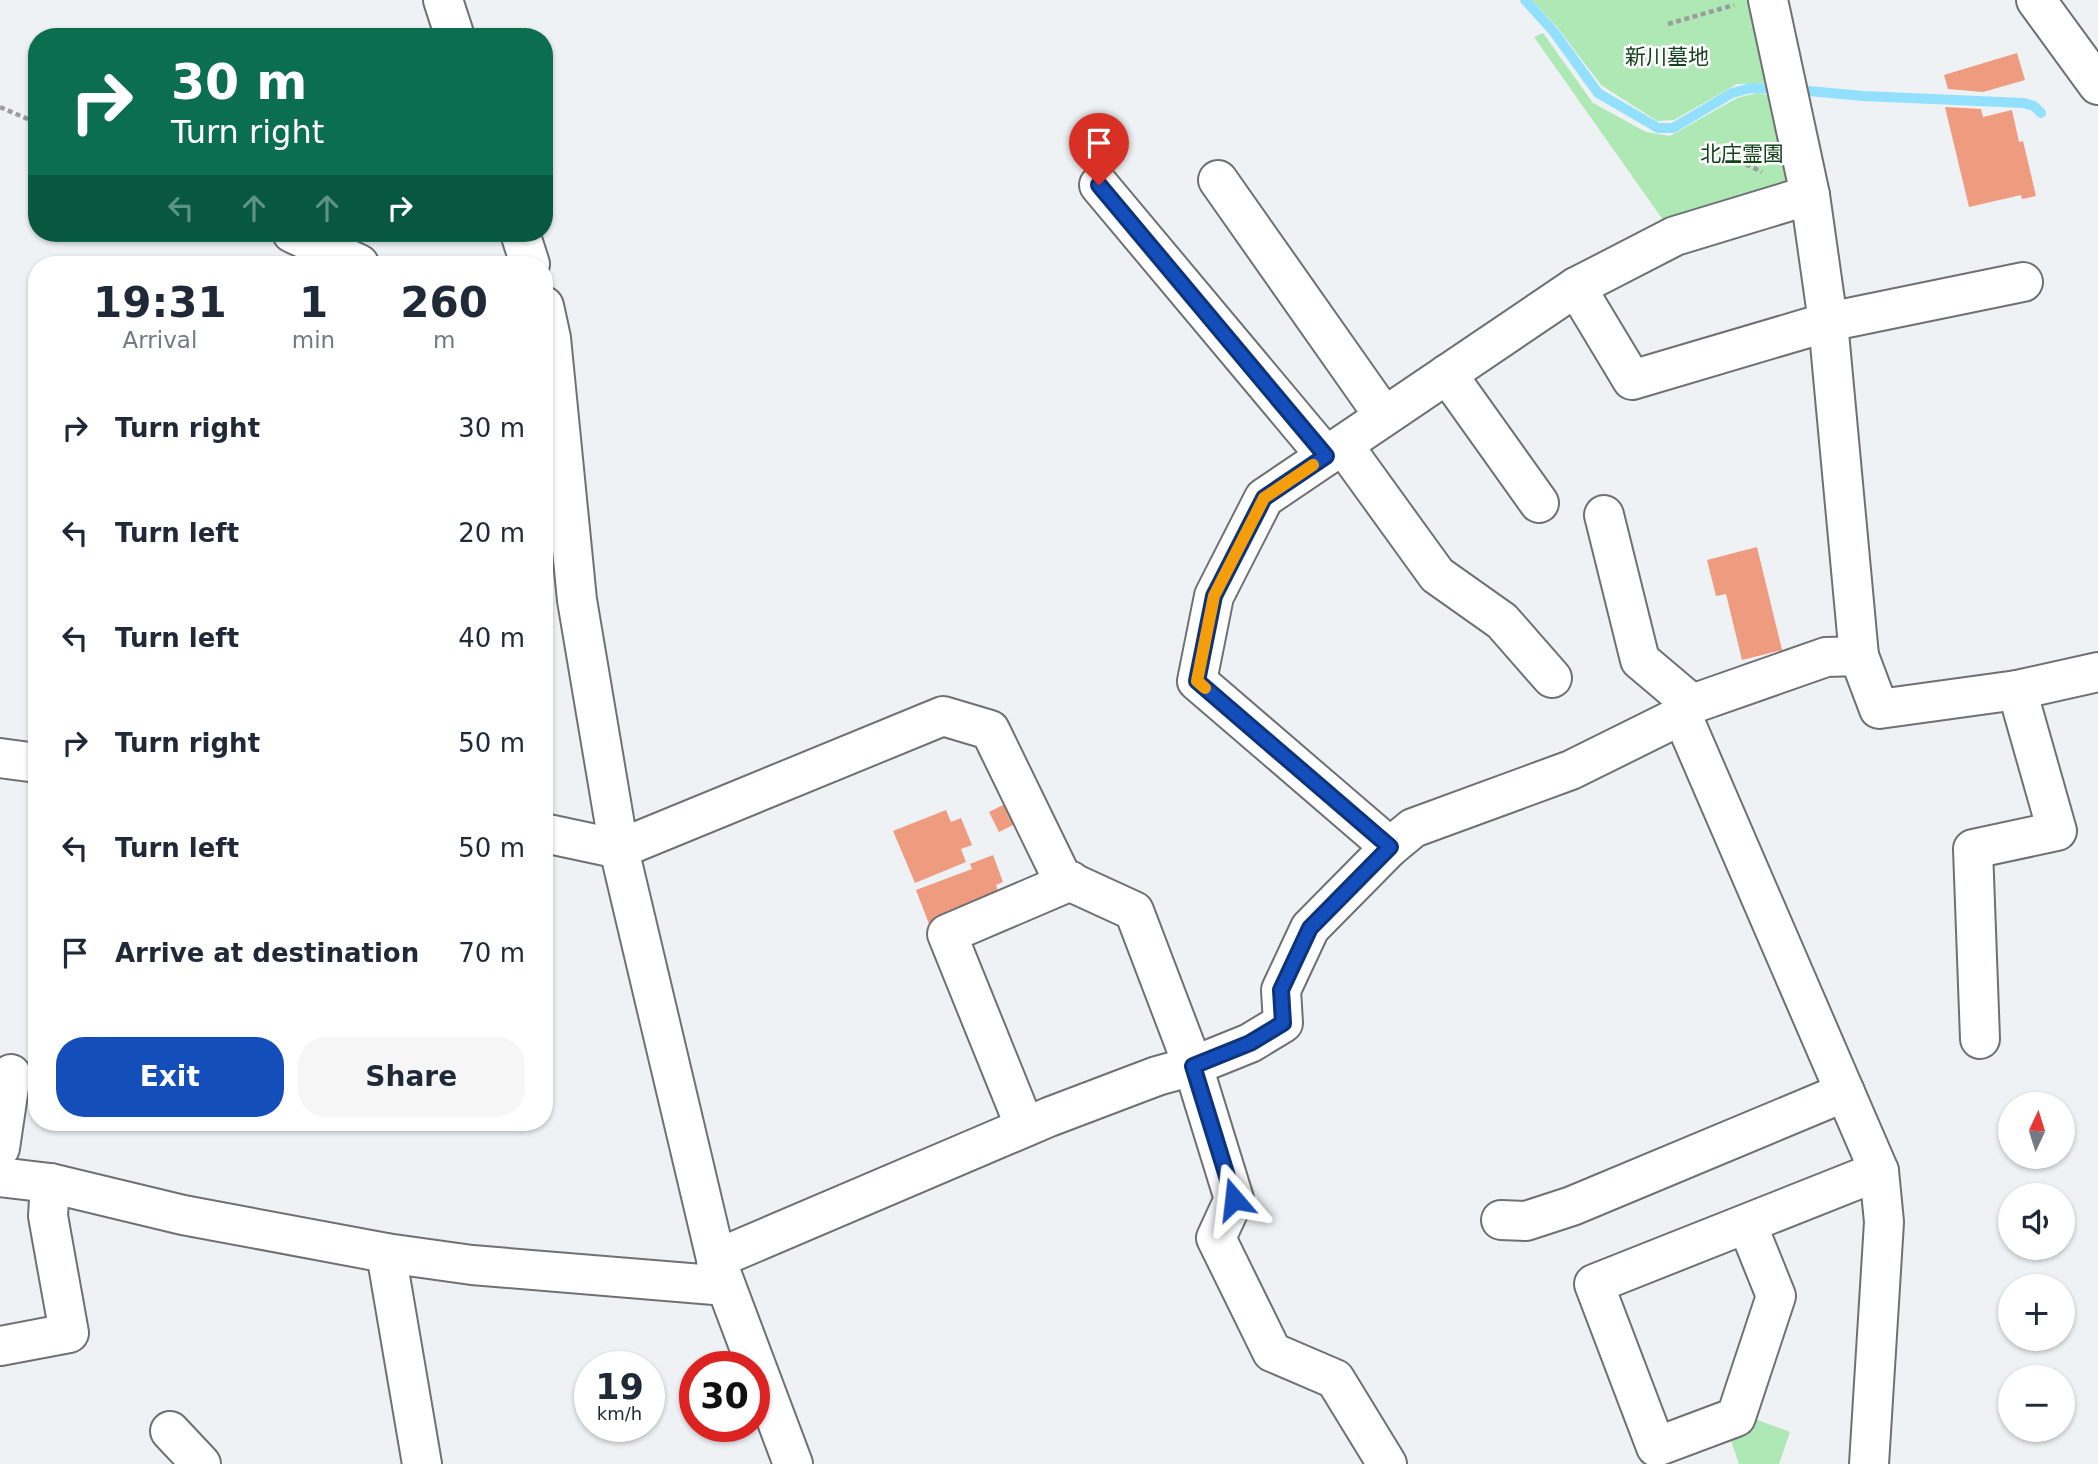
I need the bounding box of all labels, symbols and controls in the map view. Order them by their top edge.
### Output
park label: 新川墓地 [1625,45,1709,69]
text: 30 m [171,54,307,111]
icon: right [56,56,147,147]
text: Turn right [171,113,324,151]
pin [1069,113,1129,185]
icon: arrive [1080,124,1118,162]
park label: 北庄霊園 [1700,142,1784,166]
icon: left [162,189,200,227]
icon: ahead [235,189,273,227]
icon: ahead [308,189,346,227]
icon: right [381,189,419,227]
text: 19:31 [93,278,227,327]
text: 1 [299,278,328,327]
text: 260 [400,278,488,327]
text: Arrival [123,327,197,353]
text: min [292,327,335,353]
text: m [433,327,455,353]
icon: right [56,409,94,447]
text: Turn right [115,413,260,443]
text: 30 m [458,413,525,443]
icon: left [56,514,94,552]
text: Turn left [115,518,239,548]
text: 20 m [458,518,525,548]
icon: left [56,619,94,657]
text: Turn left [115,623,239,653]
text: 40 m [458,623,525,653]
icon: right [56,724,94,762]
text: Turn right [115,728,260,758]
text: 50 m [458,728,525,758]
icon: left [56,829,94,867]
text: Turn left [115,833,239,863]
text: 50 m [458,833,525,863]
icon: arrive [56,934,94,972]
text: Arrive at destination [115,938,419,968]
text: 70 m [458,938,525,968]
button: Exit [56,1037,284,1117]
button: Share [298,1037,525,1117]
north arrow [1998,1092,2076,1169]
map controls [1998,1092,2075,1442]
position arrow [1197,1162,1271,1236]
button: sound [1998,1183,2075,1260]
button: + [1998,1274,2075,1351]
speed limit sign: 30 [679,1351,770,1442]
button: − [1998,1365,2075,1442]
text: 19 [595,1367,644,1407]
text: km/h [597,1403,642,1424]

